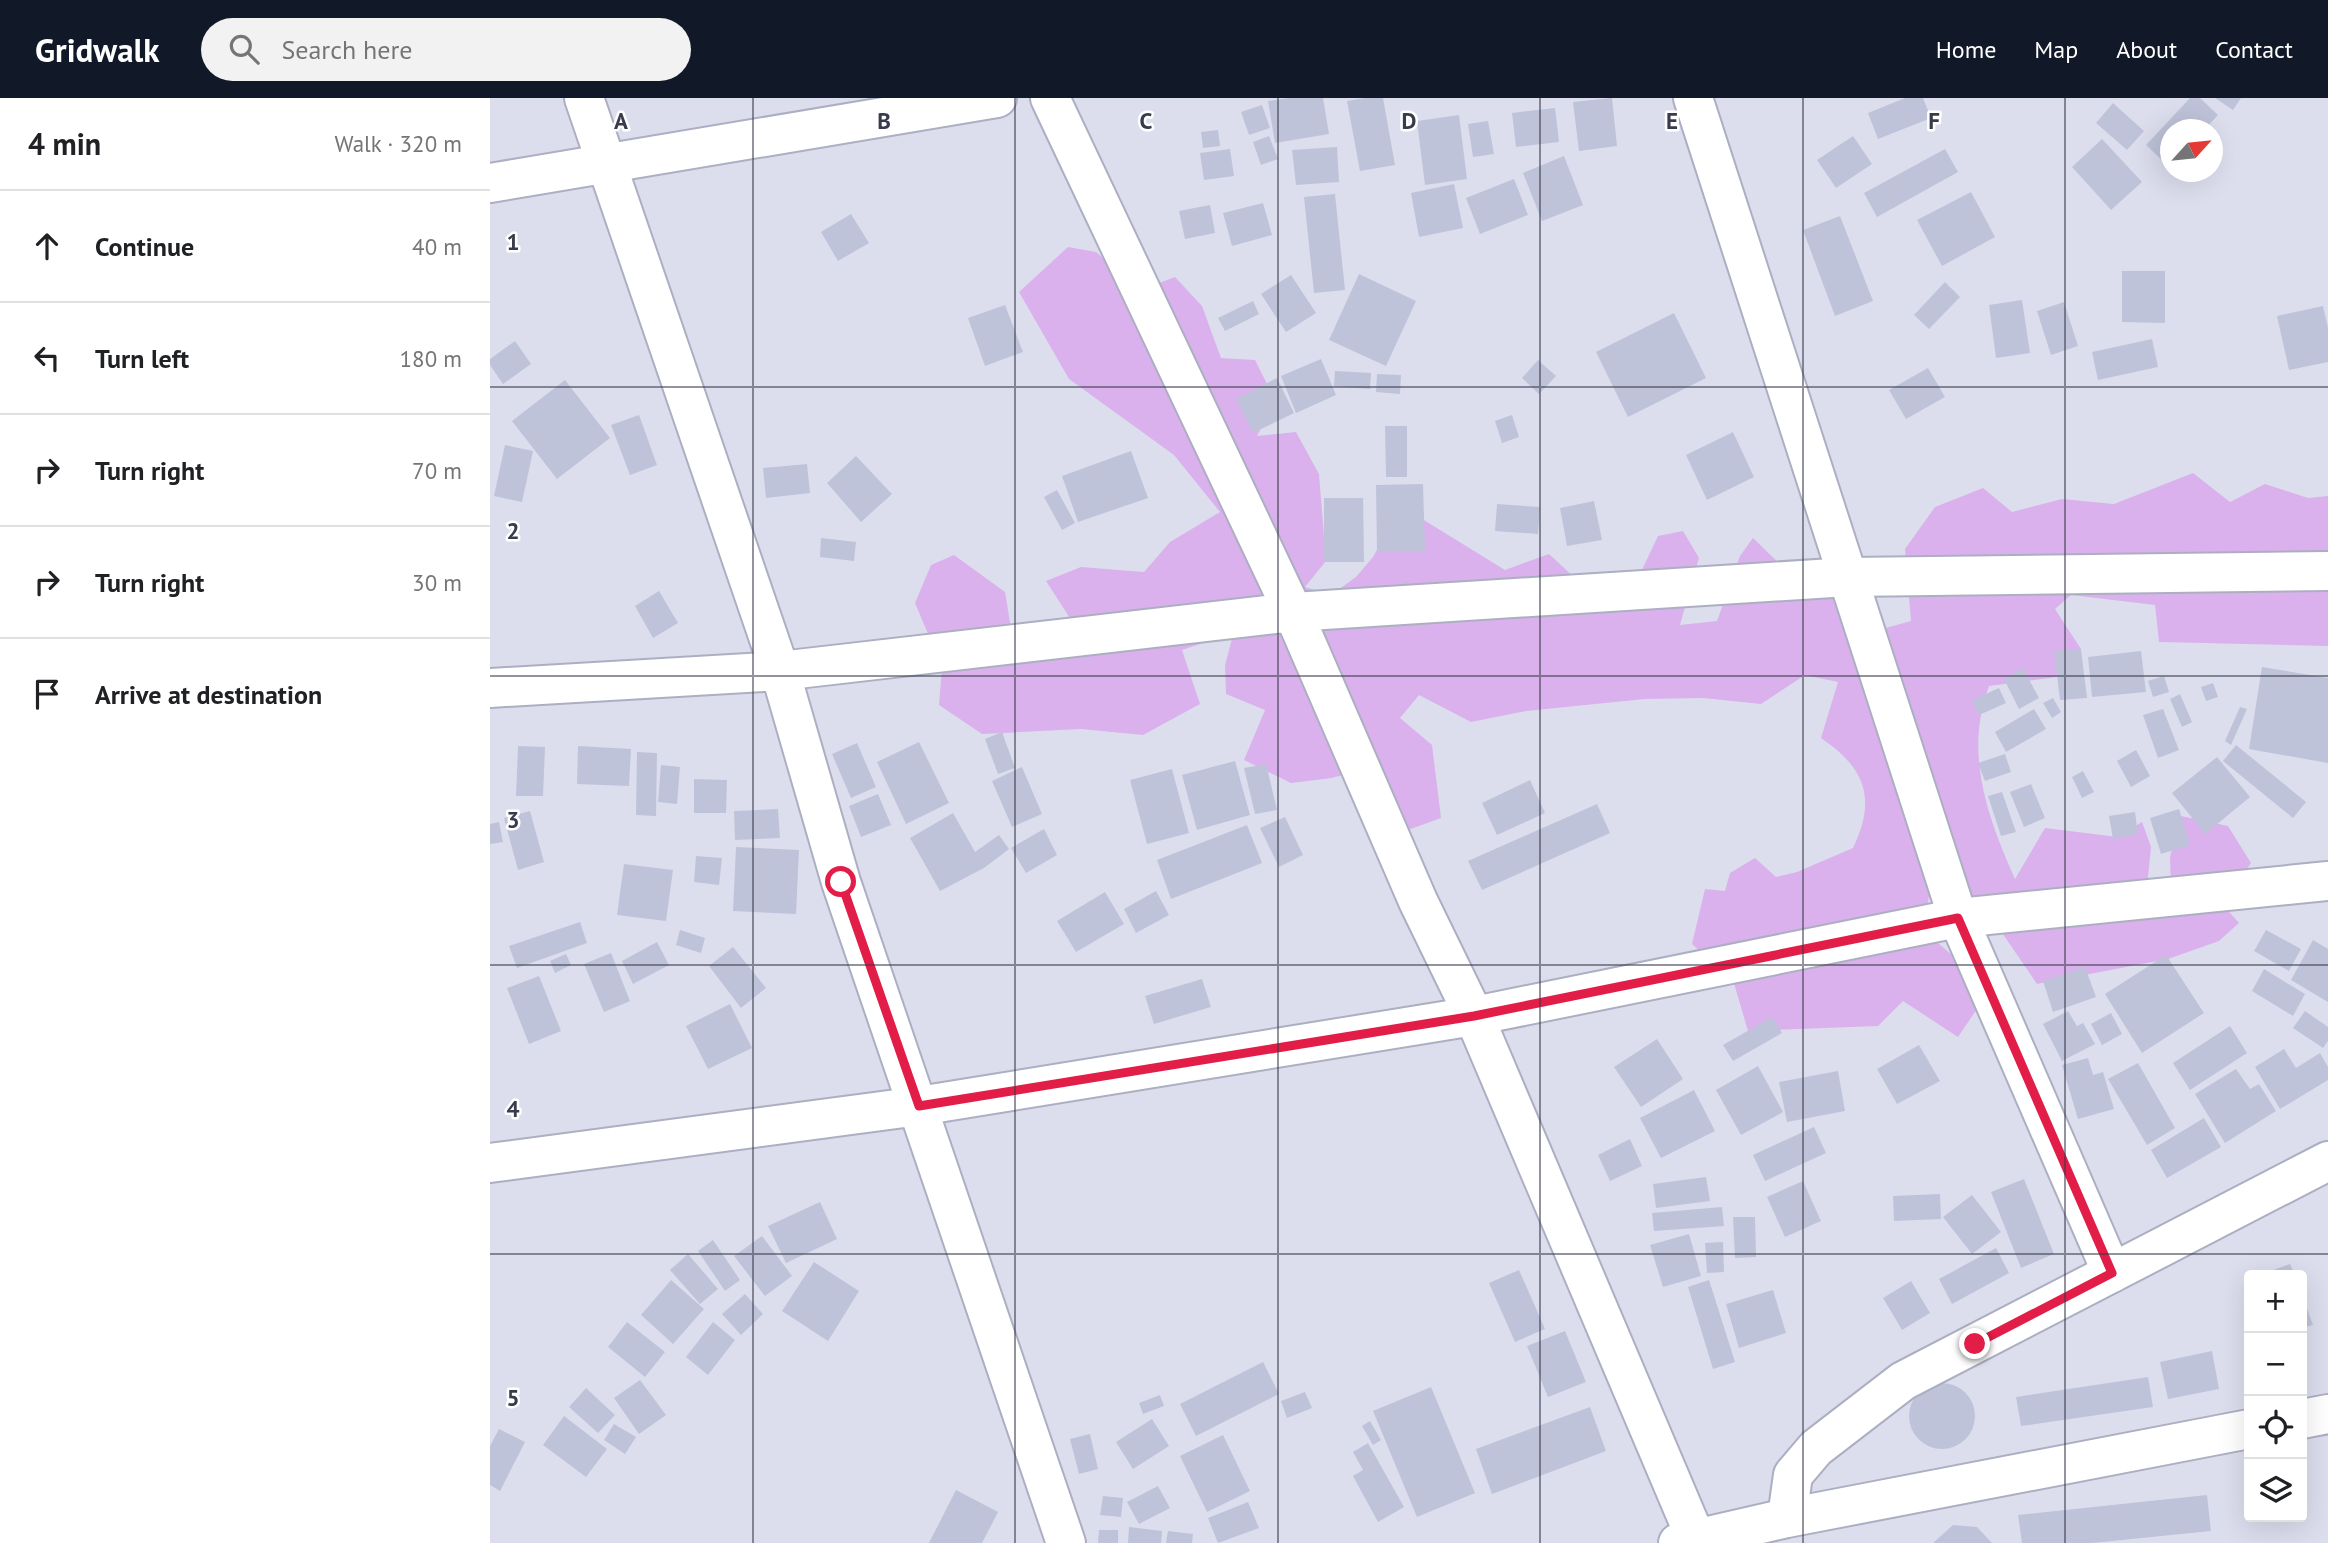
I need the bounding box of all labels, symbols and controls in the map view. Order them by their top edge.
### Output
search box [201,18,691,81]
text: Gridwalk [35,28,159,71]
icon: search [225,30,263,68]
text: Search here [281,33,413,66]
text: Home [1936,34,1996,65]
text: Map [2034,34,2078,65]
text: About [2116,34,2177,65]
text: Contact [2215,34,2293,65]
text: A [614,106,628,135]
text: B [877,106,891,135]
text: C [1140,106,1153,135]
text: D [1402,106,1416,135]
text: E [1666,106,1678,135]
text: F [1928,106,1940,135]
north arrow [2160,119,2223,182]
text: 4 min [28,124,101,163]
text: Walk · 320 m [335,129,462,158]
icon: ahead [28,227,66,265]
text: 1 [506,227,520,256]
text: Continue [95,230,194,263]
text: 40 m [412,232,462,261]
icon: left [28,339,66,377]
text: Turn left [95,342,189,375]
text: 180 m [400,344,462,373]
icon: right [28,451,66,489]
text: Turn right [95,454,204,487]
text: 70 m [412,456,462,485]
text: 2 [506,516,520,545]
icon: right [28,563,66,601]
text: Turn right [95,566,204,599]
text: 30 m [412,568,462,597]
icon: arrive [28,675,66,713]
text: Arrive at destination [95,678,322,711]
text: 3 [506,805,520,834]
route start [825,866,856,897]
text: 4 [506,1094,520,1123]
map controls [2244,1270,2307,1522]
button: + [2244,1270,2307,1333]
route end [1959,1328,1990,1359]
button: − [2244,1333,2307,1396]
text: 5 [506,1383,520,1412]
button: locate [2244,1396,2307,1459]
button: layers [2244,1459,2307,1522]

